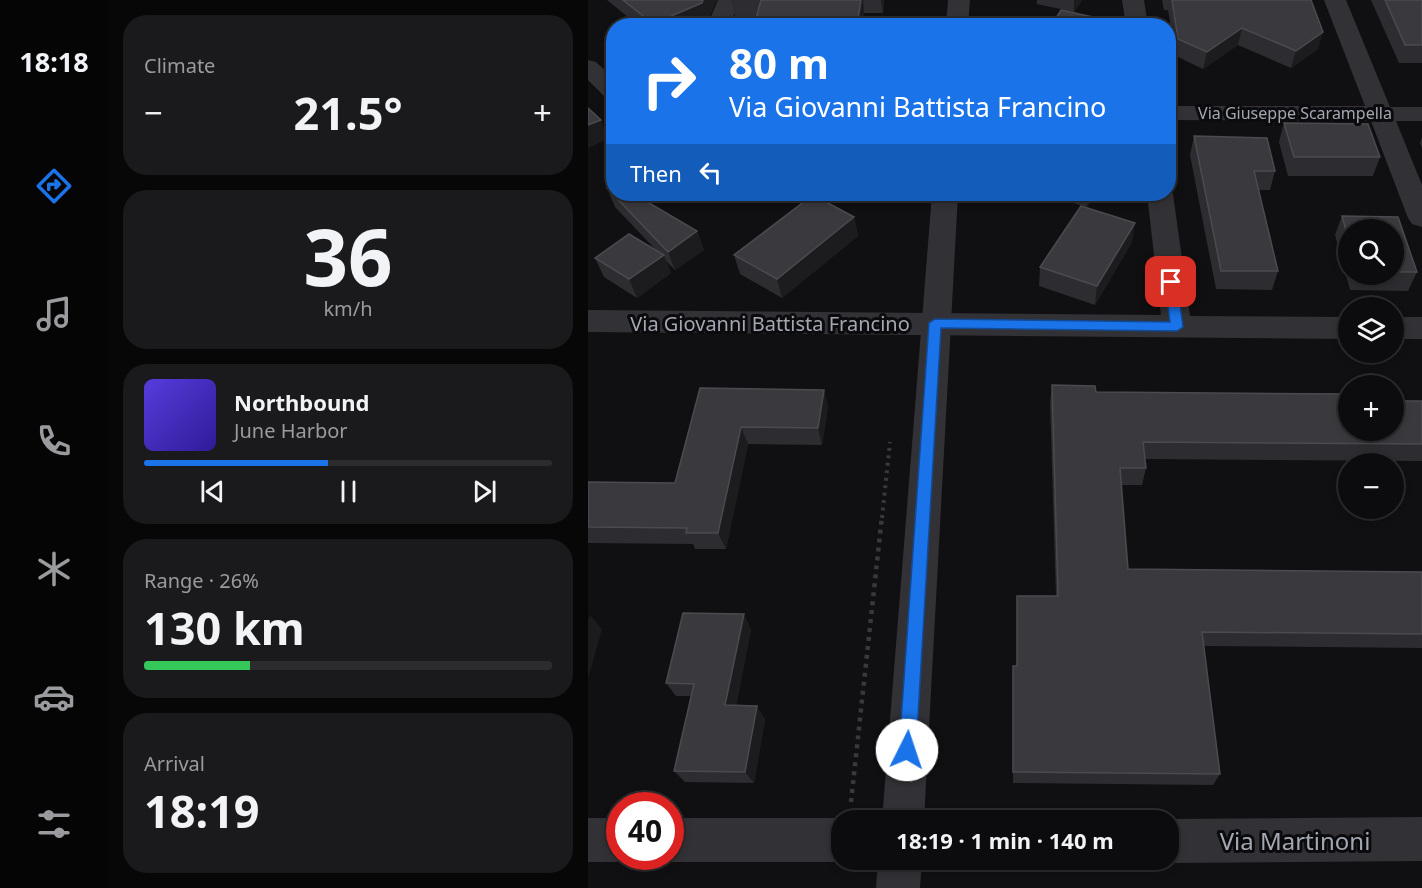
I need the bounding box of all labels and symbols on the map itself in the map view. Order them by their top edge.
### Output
street label: Via Giuseppe Scarampella [1198,102,1392,124]
pin [1145,256,1196,307]
street label: Via Giovanni Battista Francino [630,310,910,337]
position arrow [875,718,939,782]
speed limit sign: 40 [606,792,684,870]
street label: Via Martinoni [1220,824,1370,857]

